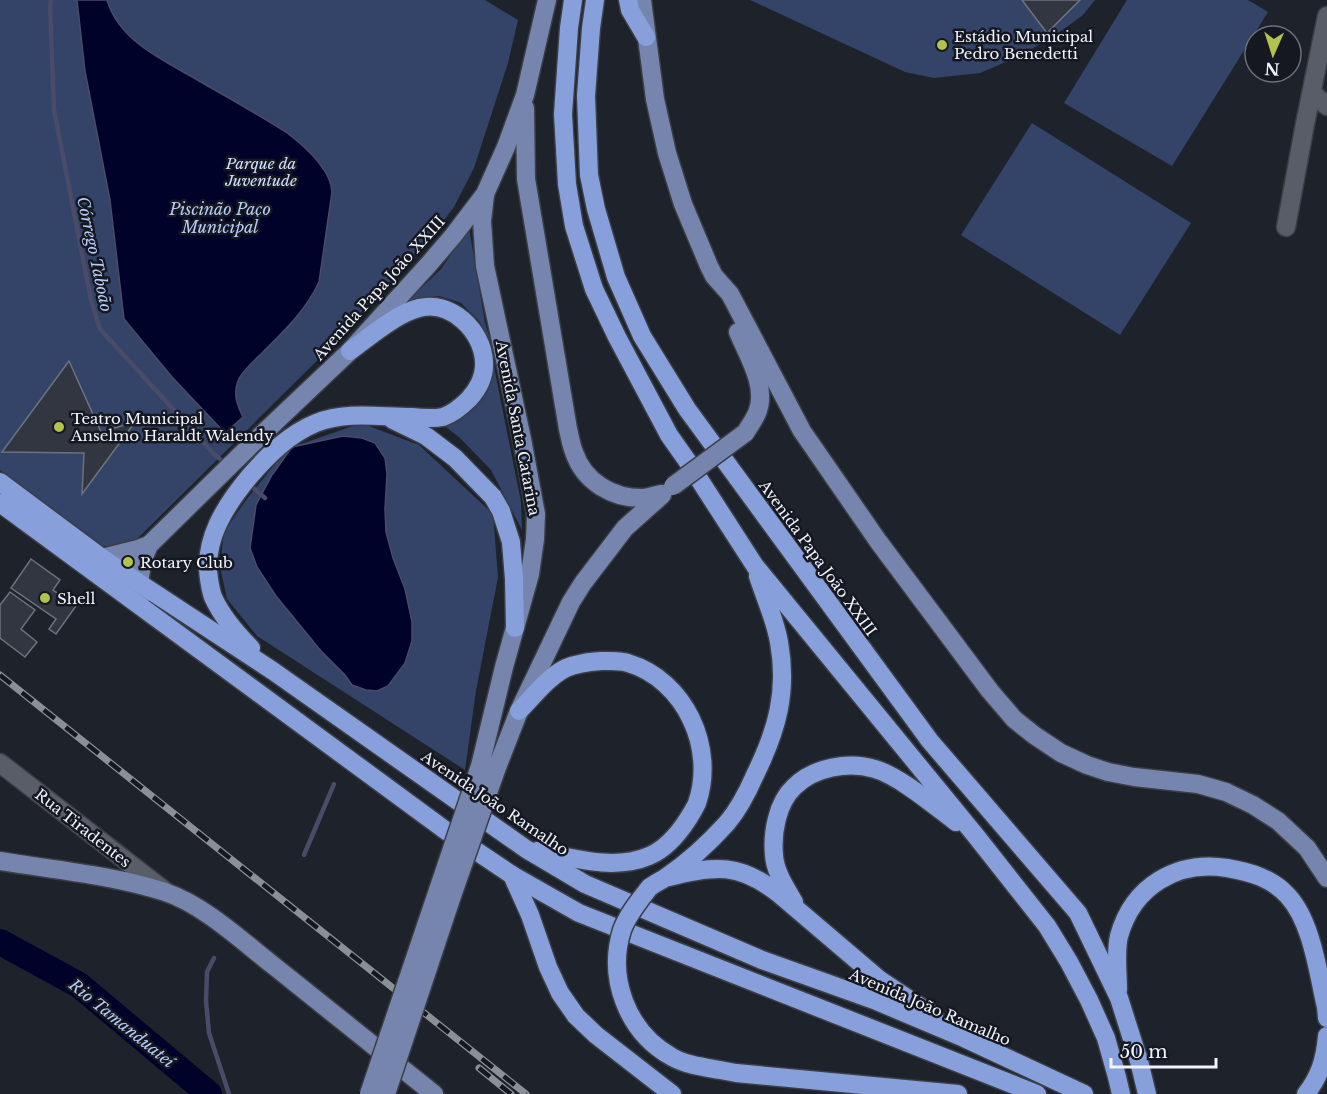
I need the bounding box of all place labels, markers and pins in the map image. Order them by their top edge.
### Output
place label: Estádio Municipal Pedro Benedetti [954,27,1093,63]
marker: Estádio Municipal Pedro Benedetti [935,38,949,52]
place label: Teatro Municipal Anselmo Haraldt Walendy [70,409,274,445]
marker: Teatro Municipal Anselmo Haraldt Walendy [52,420,66,434]
place label: Rotary Club [140,553,233,572]
marker: Rotary Club [121,555,135,569]
place label: Shell [57,589,95,608]
marker: Shell [38,591,52,605]

